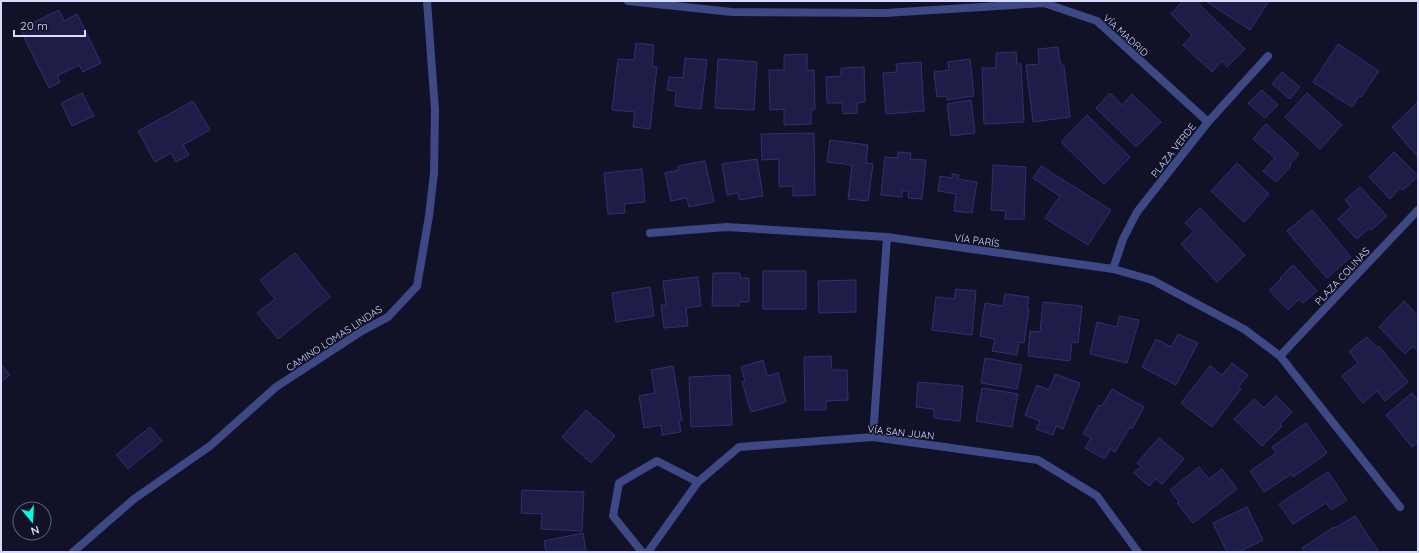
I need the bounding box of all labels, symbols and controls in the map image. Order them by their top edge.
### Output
scale bar [14,12,85,38]
street label: VÍA MADRID [1100,12,1151,59]
text: 20 m [20,18,48,33]
street label: PLAZA VERDE [1148,120,1199,180]
street label: VÍA PARÍS [954,231,1001,250]
street label: PLAZA COLINAS [1312,244,1373,308]
street label: CAMINO LOMAS LINDAS [284,302,385,374]
street label: VÍA SAN JUAN [867,423,935,442]
north arrow [12,501,52,541]
text: N [29,523,41,538]

